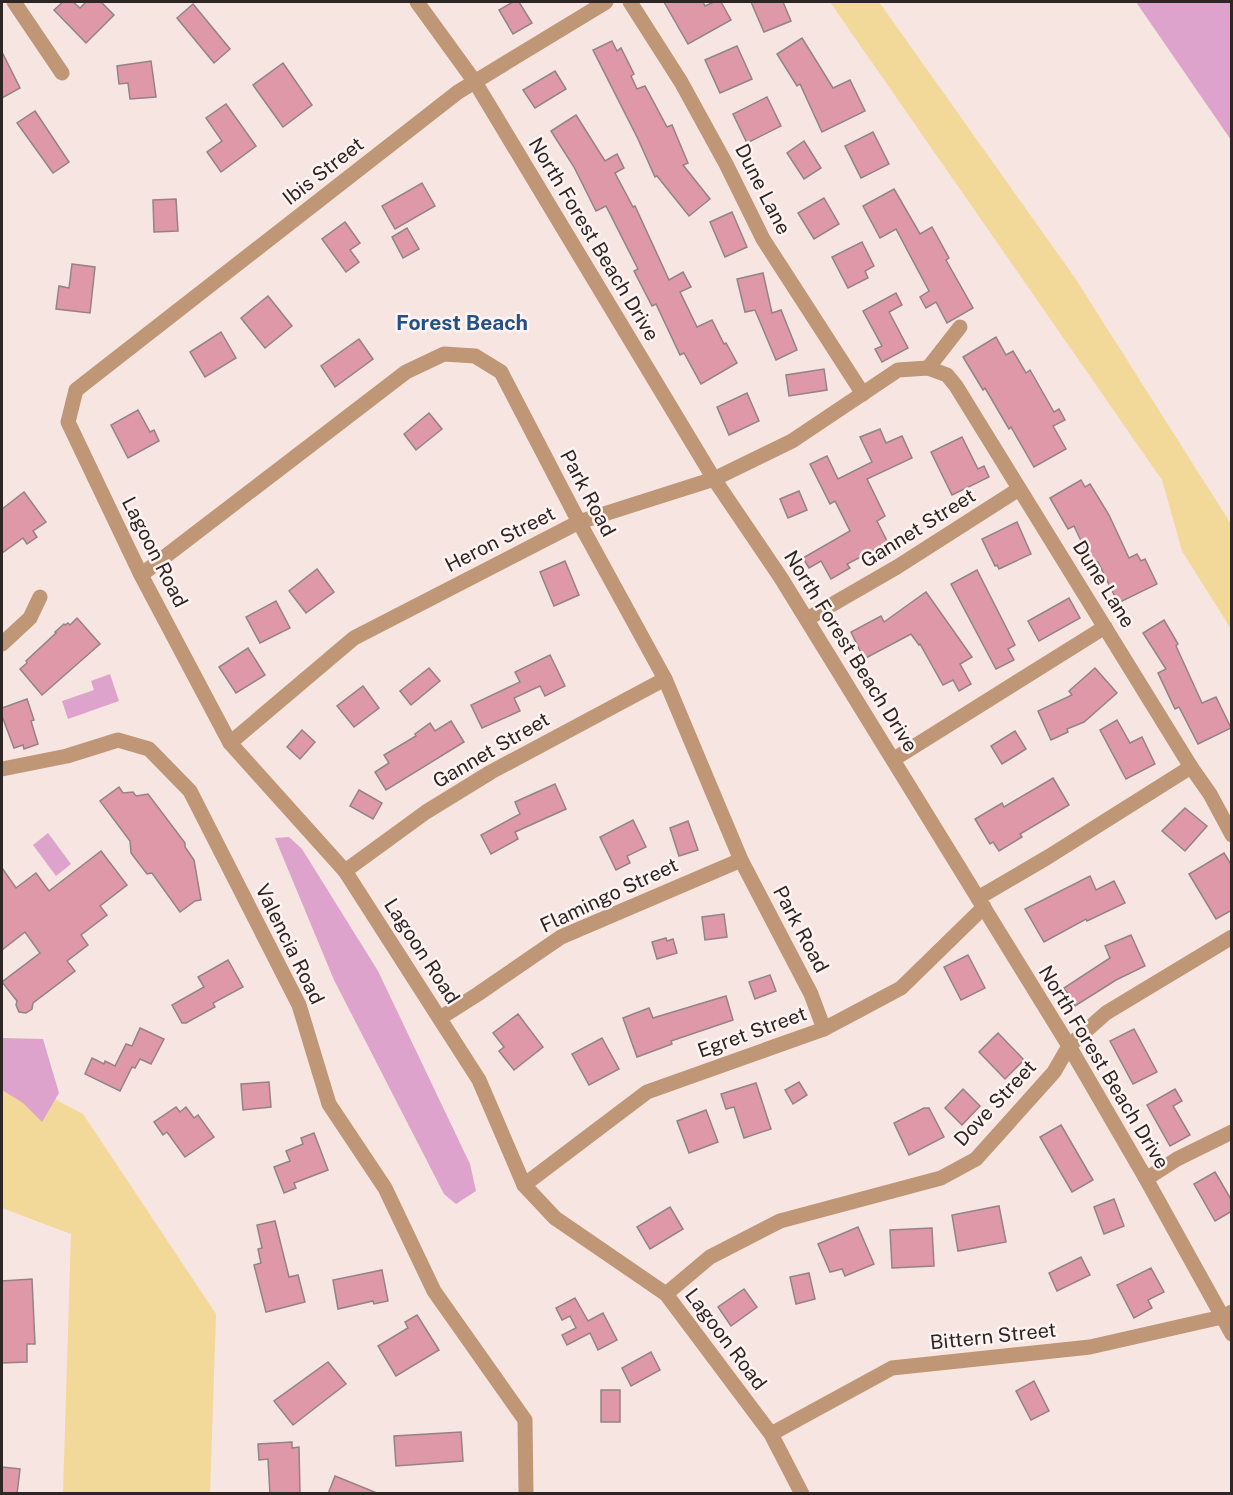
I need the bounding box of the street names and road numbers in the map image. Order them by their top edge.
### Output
street label: Ibis Street [278,132,368,210]
street label: North Forest Beach Drive [524,133,664,345]
street label: Dune Lane [730,140,796,238]
street label: Park Road [555,445,621,541]
street label: Gannet Street [856,483,980,573]
street label: Lagoon Road [117,493,193,611]
street label: Heron Street [441,501,559,577]
street label: Dune Lane [1068,536,1140,632]
street label: North Forest Beach Drive [779,546,923,756]
street label: Gannet Street [428,707,554,793]
street label: Flamingo Street [536,853,682,937]
street label: Valencia Road [250,880,330,1008]
street label: Park Road [768,881,834,977]
street label: Lagoon Road [379,894,465,1008]
street label: North Forest Beach Drive [1034,961,1174,1173]
street label: Egret Street [694,1001,810,1063]
street label: Dove Street [949,1055,1041,1151]
street label: Lagoon Road [680,1284,772,1394]
street label: Bittern Street [929,1317,1057,1355]

